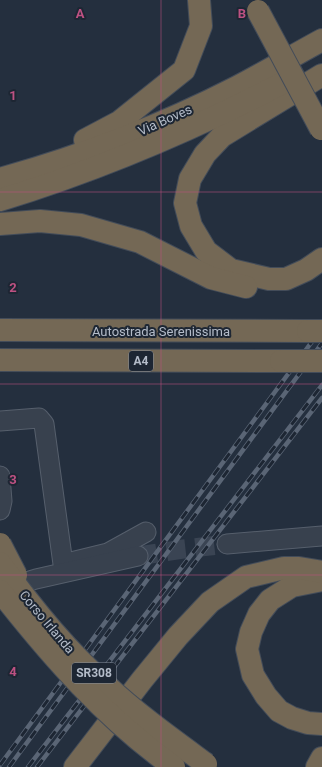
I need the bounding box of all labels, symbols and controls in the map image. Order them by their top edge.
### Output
text: A [76,6,85,21]
text: B [238,6,246,21]
text: 1 [9,88,17,103]
street label: Via Boves [136,101,194,138]
text: 2 [9,280,17,295]
street label: Autostrada Serenissima [92,324,230,339]
road number: A4 [129,351,153,371]
text: 3 [9,472,17,487]
street label: Corso Irlanda [16,588,78,656]
road number: SR308 [72,663,116,683]
text: 4 [9,664,17,679]

